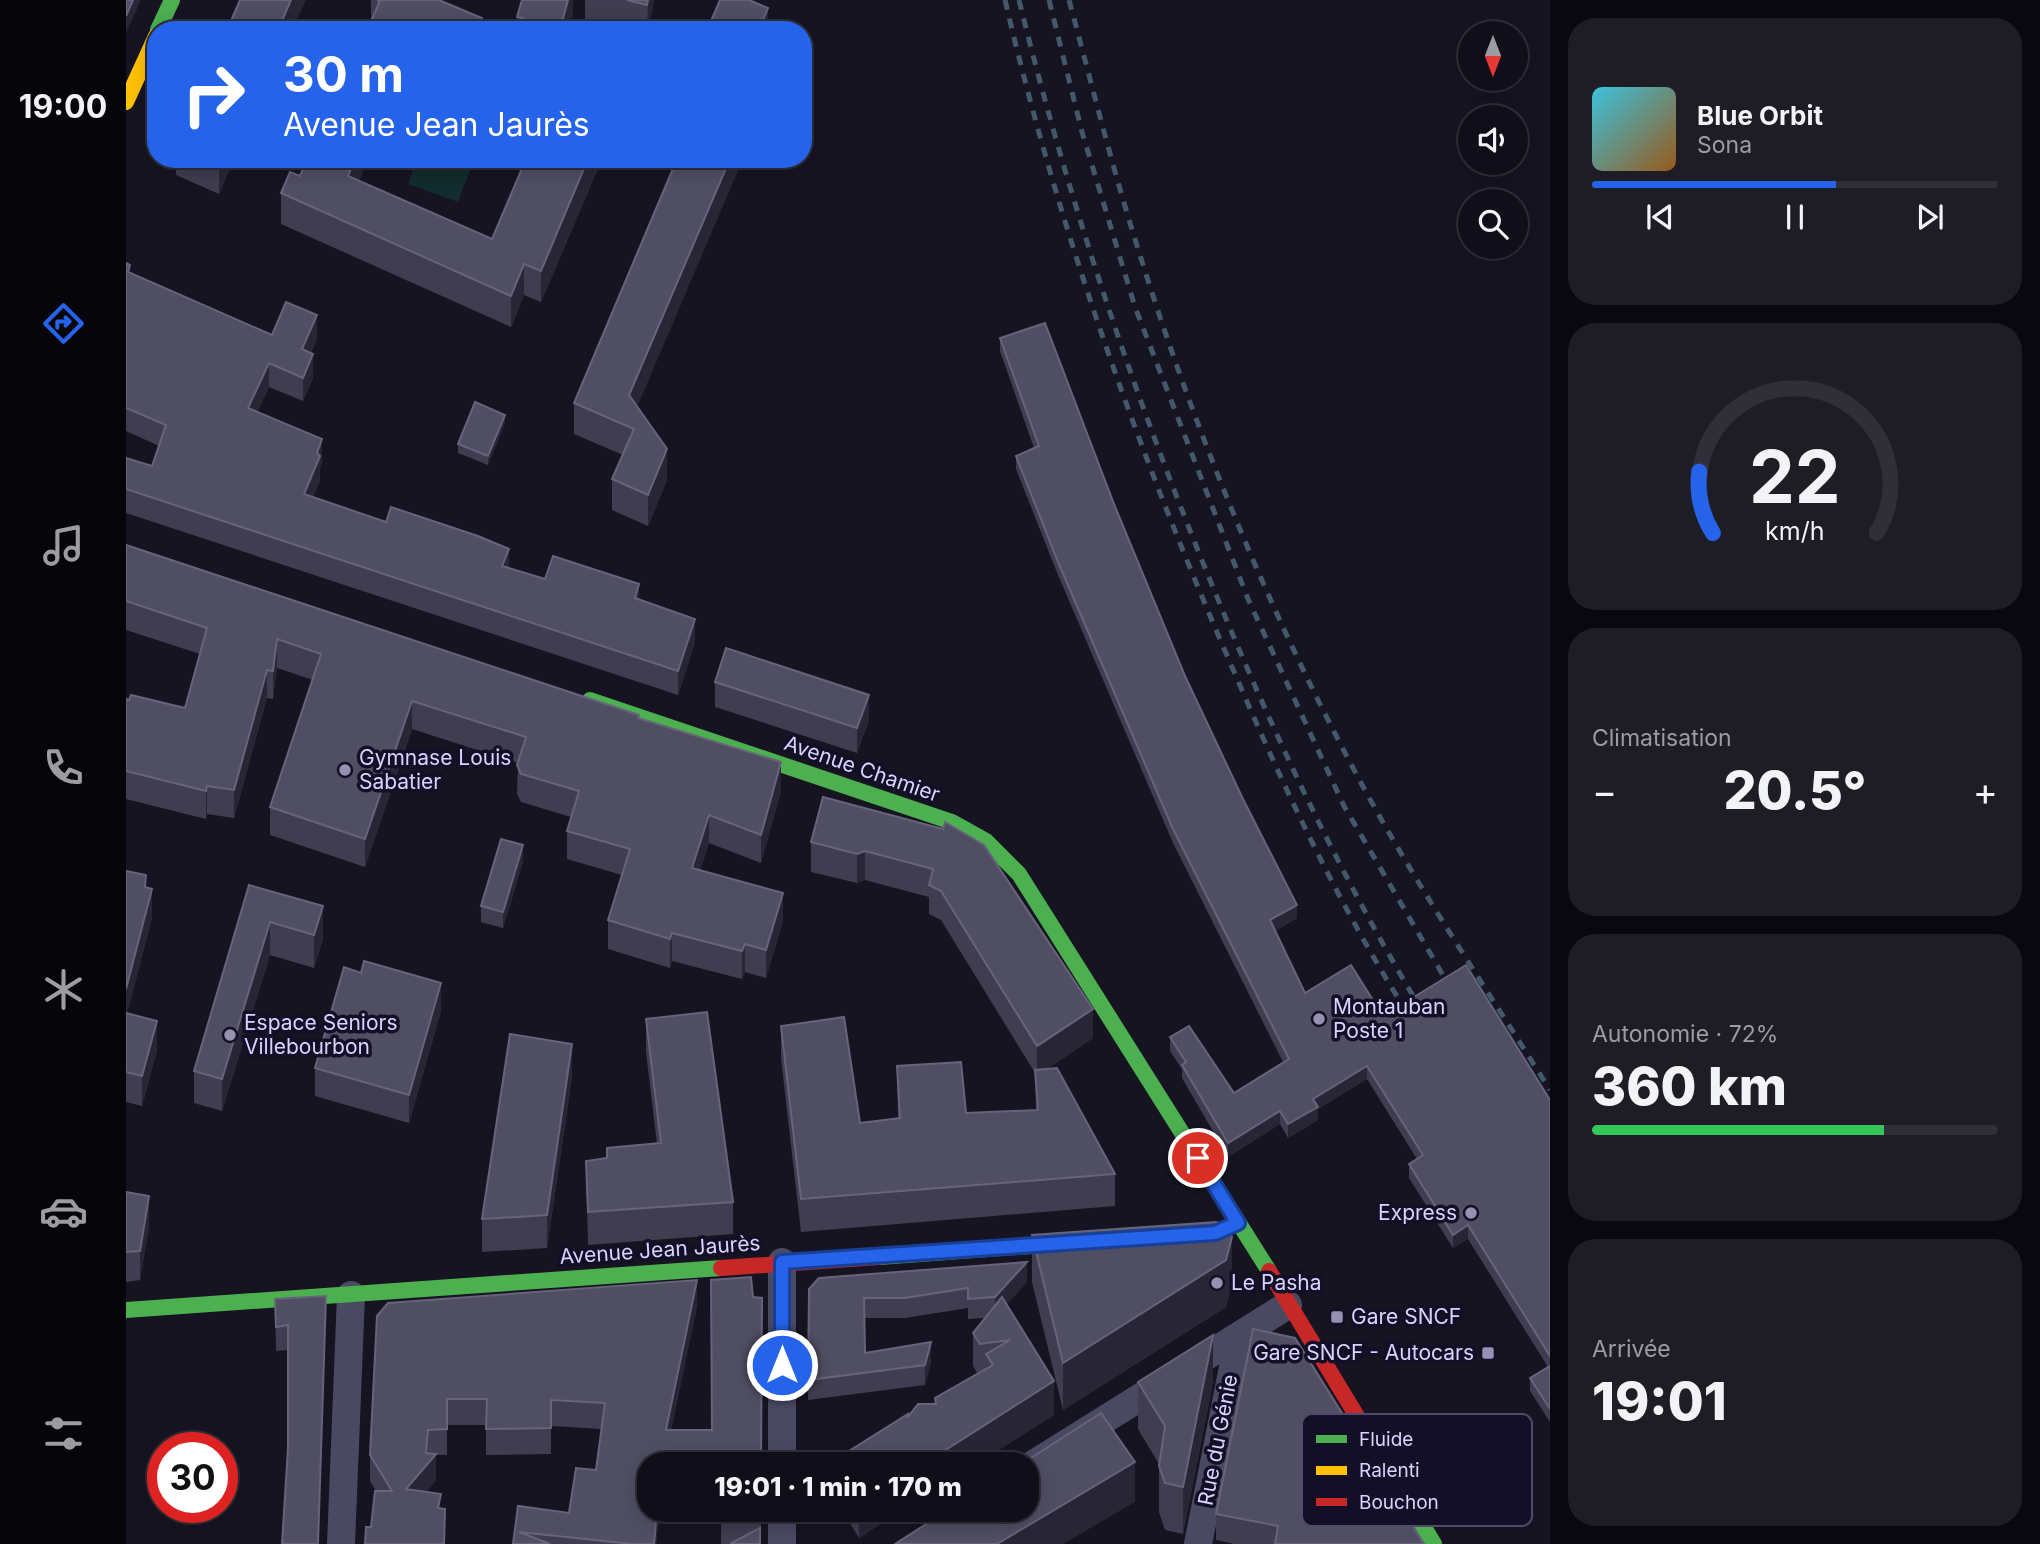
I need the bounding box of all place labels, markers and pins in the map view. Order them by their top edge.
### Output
place label: Gymnase Louis Sabatier [359,745,511,794]
marker: Gymnase Louis Sabatier [337,762,353,778]
place label: Montauban Poste 1 [1333,994,1445,1043]
place label: Espace Seniors Villebourbon [244,1010,398,1059]
marker: Montauban Poste 1 [1311,1011,1327,1027]
marker: Espace Seniors Villebourbon [222,1027,238,1043]
pin [1168,1128,1228,1188]
place label: Express [1378,1200,1457,1225]
marker: Express [1463,1205,1479,1221]
place label: Le Pasha [1231,1270,1322,1295]
marker: Le Pasha [1209,1275,1225,1291]
place label: Gare SNCF [1351,1304,1461,1329]
marker: Gare SNCF [1329,1309,1345,1325]
place label: Gare SNCF - Autocars [1253,1340,1474,1365]
marker: Gare SNCF - Autocars [1480,1345,1496,1361]

